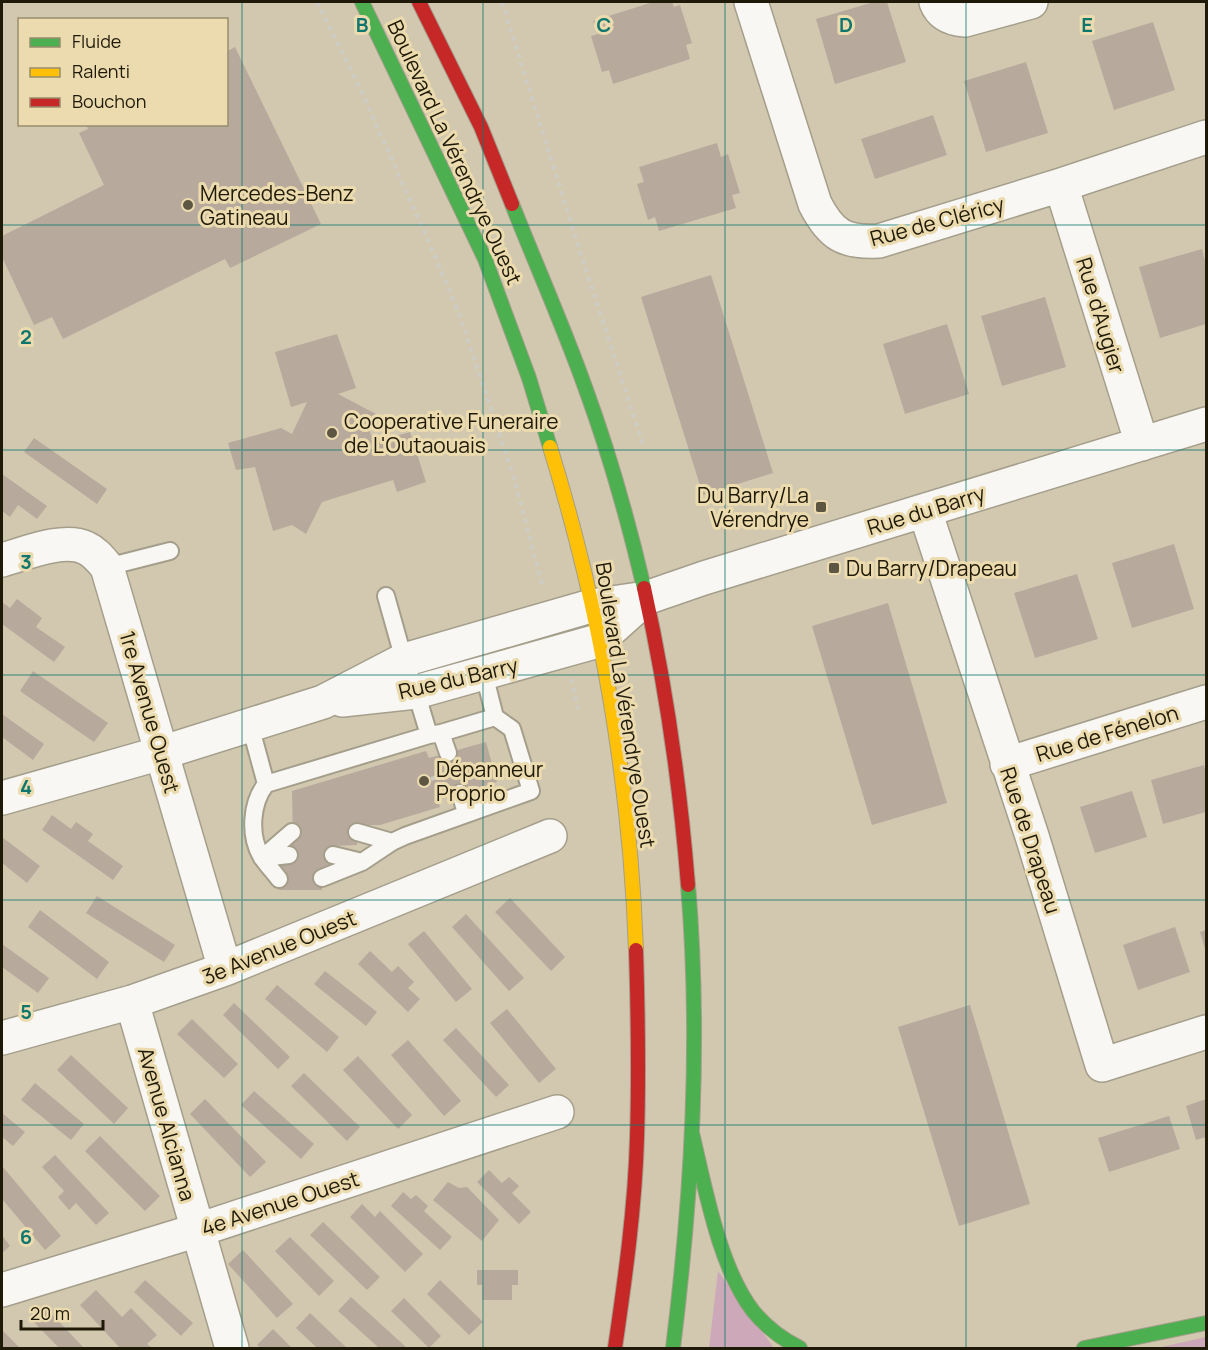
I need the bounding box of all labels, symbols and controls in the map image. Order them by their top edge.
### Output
text: B [356,11,369,38]
text: C [597,11,611,38]
text: D [839,11,853,38]
text: E [1081,11,1093,38]
street label: Boulevard La Vérendrye Ouest [381,15,529,289]
legend [18,18,228,126]
text: Fluide [72,29,121,53]
text: Ralenti [72,59,130,83]
text: Bouchon [72,89,146,113]
place label: Mercedes-Benz Gatineau [200,179,354,231]
street label: Rue de Cléricy [867,190,1007,252]
marker: Mercedes-Benz Gatineau [181,198,195,212]
street label: Rue d'Augier [1070,254,1132,377]
text: 2 [20,323,32,350]
place label: Cooperative Funeraire de L'Outaouais [344,407,559,459]
marker: Cooperative Funeraire de L'Outaouais [325,426,339,440]
street label: Rue du Barry [864,479,988,541]
place label: Du Barry/La Vérendrye [697,481,809,533]
marker: Du Barry/La Vérendrye [814,500,828,514]
text: 3 [20,548,32,575]
place label: Du Barry/Drapeau [846,554,1017,582]
street label: Boulevard La Vérendrye Ouest [590,560,662,850]
marker: Du Barry/Drapeau [827,561,841,575]
street label: 1re Avenue Ouest [113,628,187,796]
street label: Rue du Barry [395,651,521,705]
street label: Rue de Fénelon [1032,698,1182,768]
place label: Dépanneur Proprio [436,755,544,807]
street label: Rue de Drapeau [994,763,1068,917]
text: 4 [20,773,32,800]
marker: Dépanneur Proprio [417,774,431,788]
street label: 3e Avenue Ouest [198,903,360,991]
text: 5 [20,998,32,1025]
street label: Avenue Alcianna [132,1044,202,1204]
street label: 4e Avenue Ouest [198,1164,362,1242]
text: 6 [20,1223,32,1250]
scale bar [21,1293,104,1331]
text: 20 m [30,1301,70,1325]

